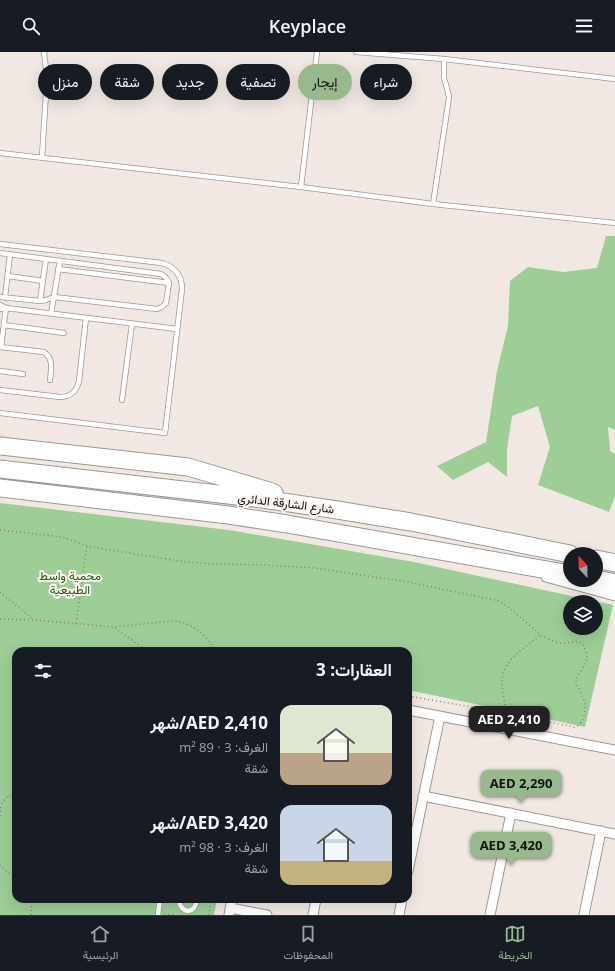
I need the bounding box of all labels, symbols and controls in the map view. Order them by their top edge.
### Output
text: Keyplace [269,14,346,38]
icon: search [20,15,42,37]
icon: menu [573,15,595,37]
chip: منزل [38,64,92,100]
chip: شقة [100,64,154,100]
chip: جديد [162,64,218,100]
chip: تصفية [226,64,290,100]
chip: إيجار [298,64,352,100]
chip: شراء [360,64,412,100]
street label: شارع الشارقة الدائري [237,489,335,519]
north arrow [563,547,603,587]
map controls [563,547,603,635]
park label: محمية واسط الطبيعية [39,567,101,598]
button: layers [563,595,603,635]
text: العقارات: 3 [316,658,392,681]
icon: filters [32,660,54,682]
pin: AED 2,410 [463,706,555,740]
text: AED 2,410 [478,710,540,728]
text: AED 2,410/شهر [150,711,268,734]
icon: home [312,721,360,769]
text: الغرف: 3 · 89 m² [179,738,268,756]
text: شقة [245,759,268,777]
pin: AED 2,290 [475,770,567,804]
text: AED 2,290 [490,774,552,792]
text: AED 3,420/شهر [150,811,268,834]
icon: home [312,821,360,869]
pin: AED 3,420 [465,832,557,866]
text: AED 3,420 [480,836,542,854]
text: الغرف: 3 · 98 m² [179,838,268,856]
text: شقة [245,859,268,877]
tab: الرئيسية [83,923,118,965]
tab: المحفوظات [283,923,333,965]
tab: الخريطة [498,923,532,965]

